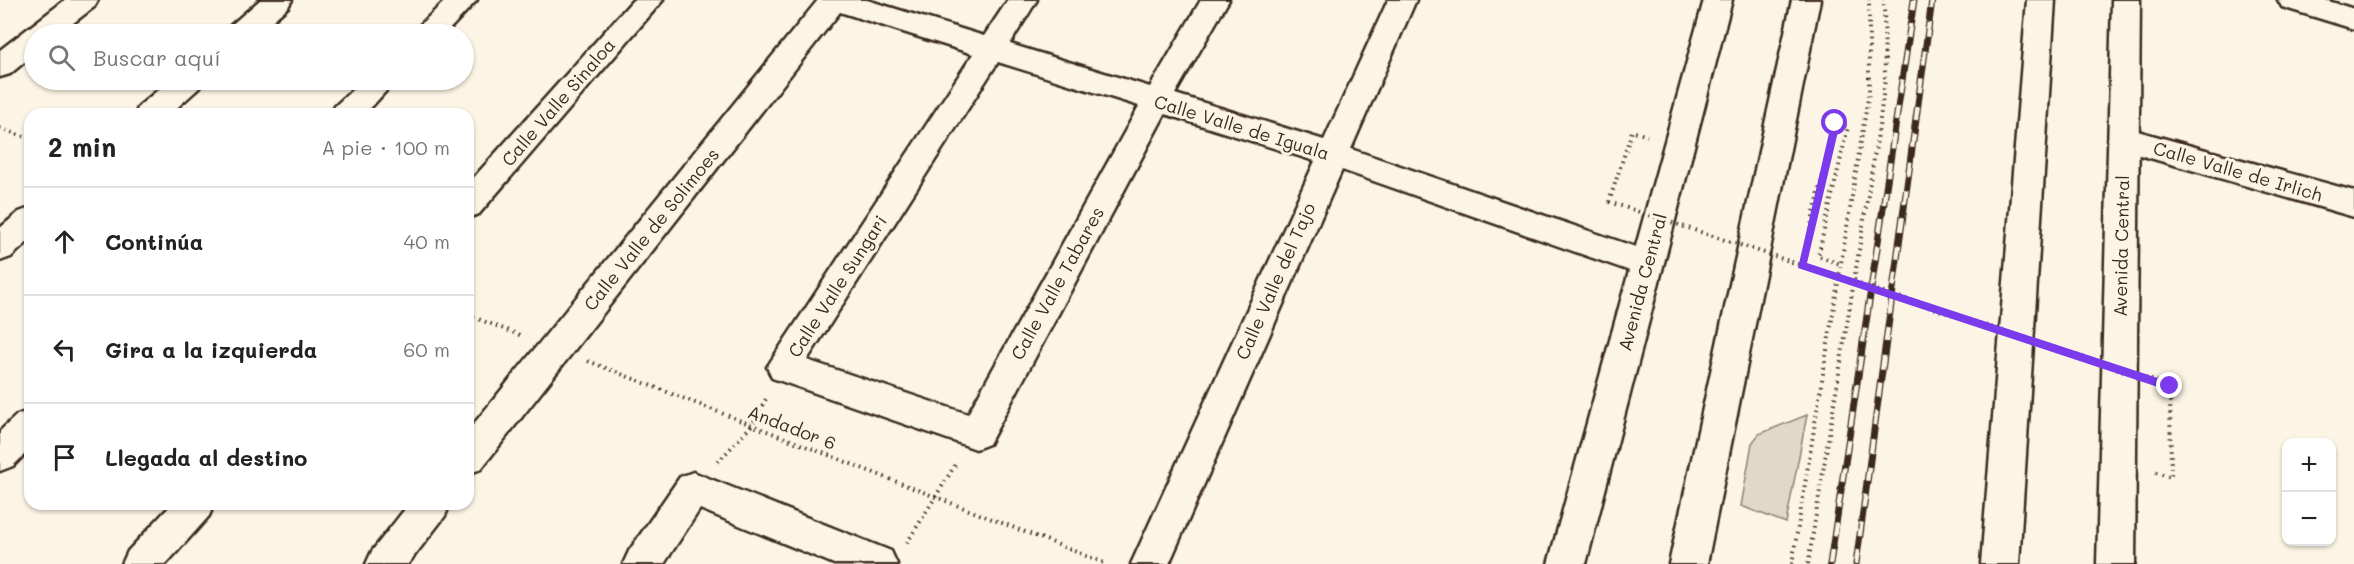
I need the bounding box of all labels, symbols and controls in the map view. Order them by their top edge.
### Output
search box [24,24,474,90]
street label: Calle Valle Sinaloa [496,33,620,171]
icon: search [45,41,78,74]
text: Buscar aquí [93,43,221,72]
street label: Calle Valle de Iguala [1151,89,1333,165]
route start [1821,109,1847,135]
text: 2 min [48,130,116,164]
text: A pie · 100 m [321,134,450,160]
street label: Calle Valle de Irlich [2151,135,2325,207]
street label: Calle Valle de Solimoes [578,143,724,315]
street label: Avenida Central [2108,175,2134,317]
street label: Calle Valle del Tajo [1230,198,1321,363]
street label: Calle Valle Tabares [1005,202,1109,364]
street label: Calle Valle Sungari [782,210,892,362]
street label: Avenida Central [1612,210,1672,354]
icon: ahead [48,225,81,258]
text: Continúa [105,227,203,256]
text: 40 m [404,228,450,254]
icon: left [48,333,81,366]
text: Gira a la izquierda [105,335,317,364]
text: 60 m [403,336,450,362]
route end [2156,372,2182,398]
street label: Andador 6 [744,399,840,455]
map controls [2282,438,2336,546]
button: + [2282,438,2336,492]
icon: arrive [48,441,81,474]
text: Llegada al destino [105,443,307,472]
button: − [2282,492,2336,546]

